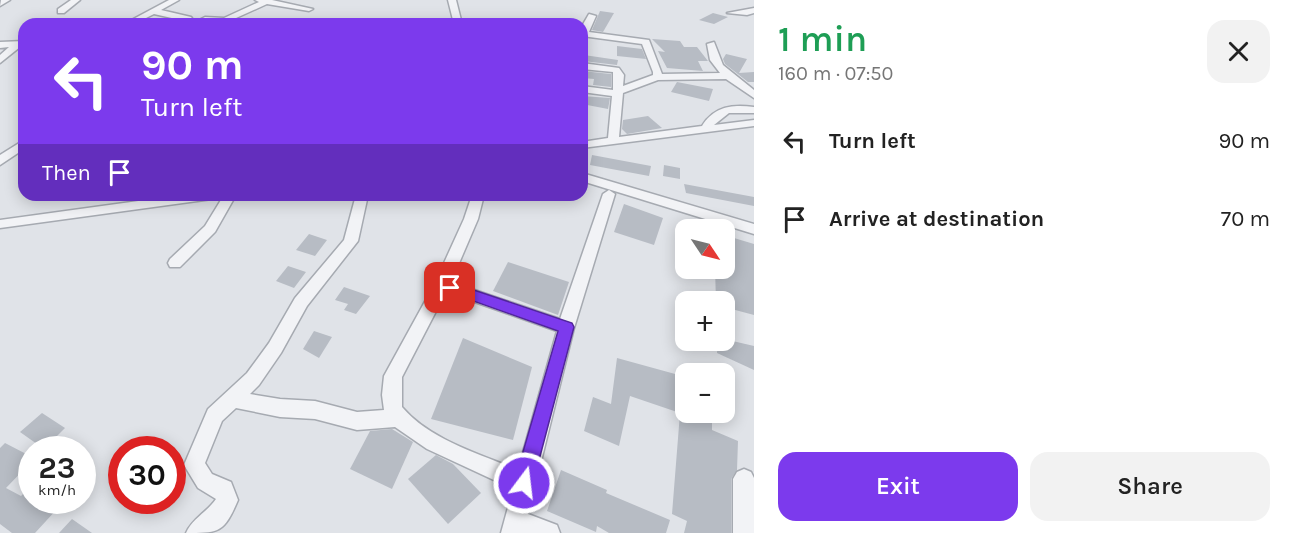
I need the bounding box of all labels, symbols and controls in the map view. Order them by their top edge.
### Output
text: 1 min [778,18,867,60]
button: close [1207,20,1270,83]
text: 90 m [141,40,244,90]
icon: left [42,42,120,120]
text: 160 m · 07:50 [778,62,894,85]
text: Turn left [141,91,242,123]
icon: left [778,125,811,158]
text: Turn left [829,128,916,154]
text: 90 m [1218,128,1270,154]
icon: arrive [103,156,136,189]
text: Then [42,160,91,186]
icon: arrive [778,203,811,236]
text: Arrive at destination [829,206,1044,232]
text: 70 m [1221,206,1270,232]
north arrow [675,219,735,279]
map controls [675,219,735,423]
pin [424,262,475,313]
icon: arrive [433,271,466,304]
button: + [675,291,735,351]
button: − [675,363,735,423]
speed limit sign: 30 [108,436,186,514]
text: 23 [39,450,75,486]
position arrow [492,451,556,515]
button: Exit [778,452,1018,521]
button: Share [1030,452,1270,521]
text: km/h [38,481,76,499]

